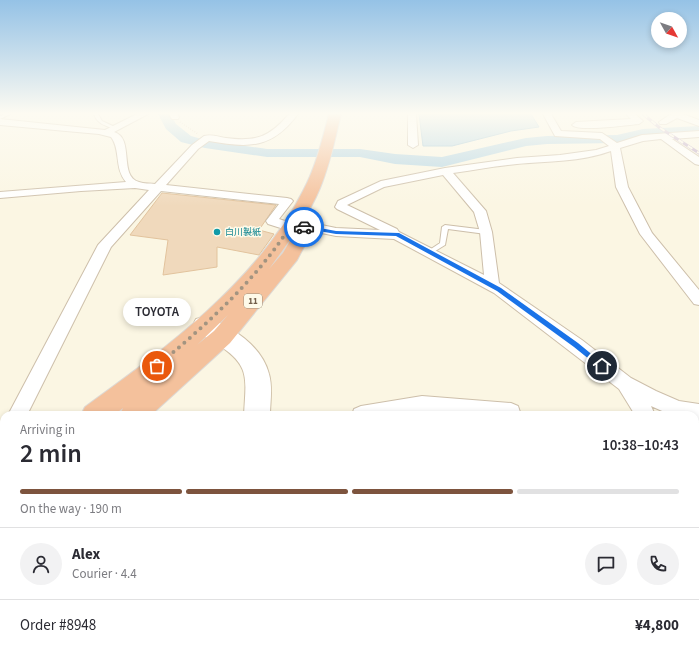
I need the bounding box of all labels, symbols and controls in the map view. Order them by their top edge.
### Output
north arrow [651,12,687,48]
map controls [651,12,687,48]
courier [284,207,324,247]
icon: car [293,216,315,238]
place label: 白川製紙 [225,226,261,239]
marker: 白川製紙 [212,227,222,237]
road number: 11 [244,294,262,308]
callout: TOYOTA [123,298,191,326]
text: TOYOTA [135,303,179,321]
pin [140,349,174,383]
pin [585,349,619,383]
icon: bag [146,355,168,377]
icon: home [591,355,613,377]
text: Arriving in [20,421,75,439]
text: 2 min [20,435,82,472]
text: 10:38–10:43 [602,435,679,456]
text: On the way · 190 m [20,500,122,518]
button: person [20,543,62,585]
button: chat [585,543,627,585]
button: phone [637,543,679,585]
text: Alex [72,544,100,565]
text: Courier · 4.4 [72,565,137,583]
text: Order #8948 [20,615,96,636]
text: ¥4,800 [635,615,679,636]

